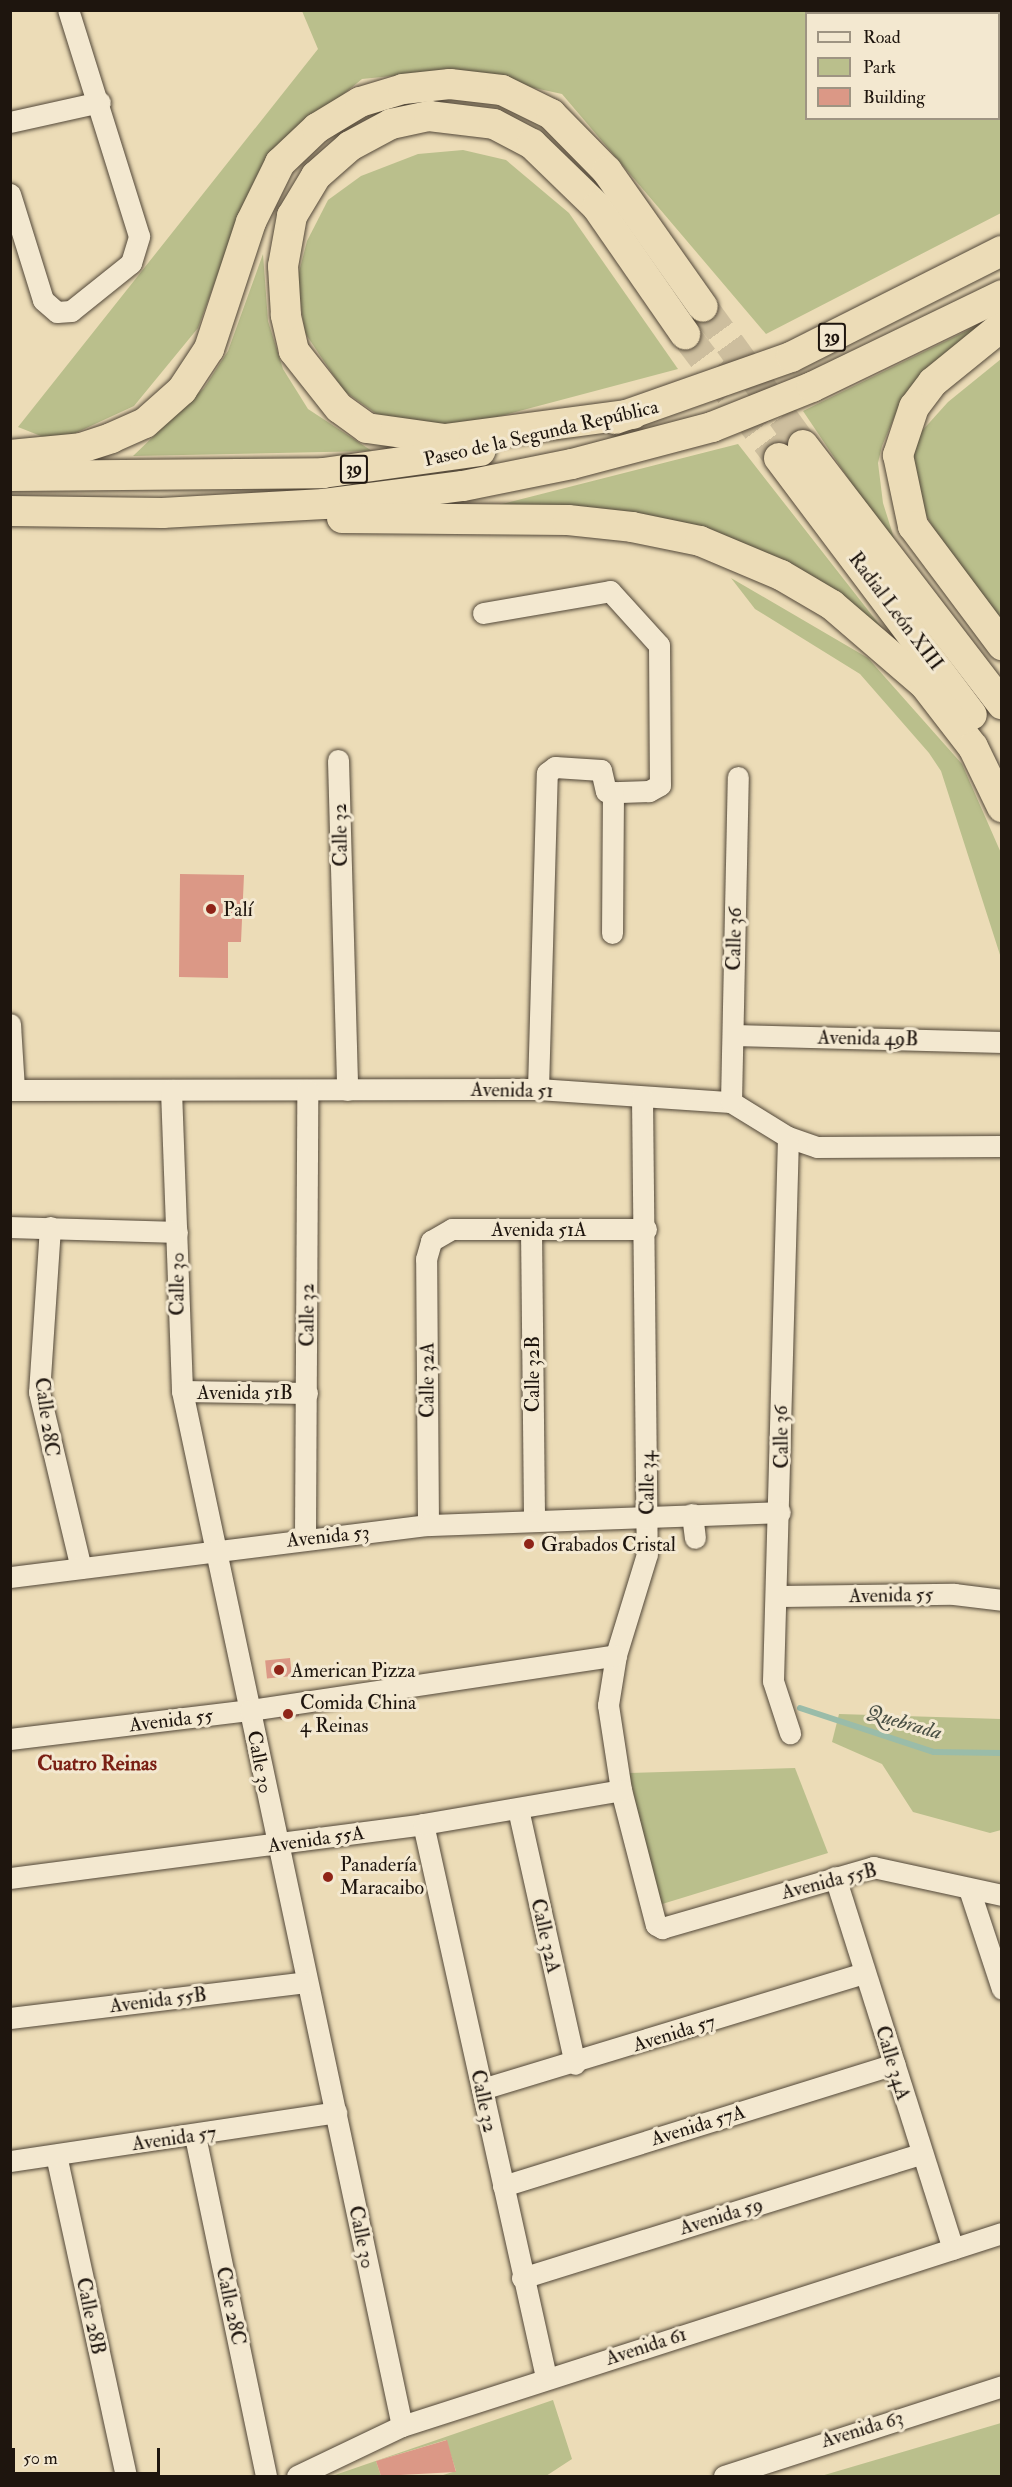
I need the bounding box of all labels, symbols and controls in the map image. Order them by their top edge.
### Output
legend [805,12,1000,120]
text: Road [863,26,901,49]
text: Park [863,56,896,79]
text: Building [863,86,925,109]
road number: 39 [817,322,847,352]
street label: Paseo de la Segunda República [421,394,661,472]
road number: 39 [339,454,369,484]
street label: Radial León XIII [844,547,948,675]
street label: Calle 32 [327,803,353,867]
place label: Palí [223,897,253,921]
marker: Palí [204,902,218,916]
street label: Calle 36 [721,907,747,971]
street label: Avenida 49B [817,1025,919,1051]
street label: Avenida 51 [470,1077,554,1103]
street label: Avenida 51A [491,1217,587,1241]
street label: Calle 30 [165,1252,189,1316]
street label: Calle 32 [295,1283,319,1347]
street label: Calle 32B [520,1336,544,1412]
street label: Calle 32A [415,1342,439,1418]
street label: Calle 28C [30,1376,64,1458]
street label: Avenida 51B [197,1380,293,1404]
street label: Calle 36 [768,1405,794,1469]
street label: Calle 34 [635,1451,659,1515]
street label: Avenida 53 [285,1520,371,1552]
place label: Grabados Cristal [541,1532,676,1556]
marker: Grabados Cristal [522,1537,536,1551]
street label: Avenida 55 [849,1582,933,1608]
place label: American Pizza [291,1658,416,1682]
marker: American Pizza [272,1663,286,1677]
place label: Comida China 4 Reinas [300,1690,416,1737]
water label: Quebrada [863,1700,945,1746]
street label: Avenida 55 [128,1703,214,1737]
marker: Comida China 4 Reinas [281,1707,295,1721]
street label: Calle 30 [242,1729,278,1795]
district label: Cuatro Reinas [37,1751,157,1777]
street label: Avenida 55A [266,1820,366,1858]
place label: Panadería Maracaibo [340,1853,424,1900]
street label: Avenida 55B [779,1858,879,1904]
marker: Panadería Maracaibo [321,1870,335,1884]
street label: Calle 32A [526,1896,566,1976]
street label: Avenida 55B [108,1982,208,2018]
street label: Avenida 57 [630,2009,718,2057]
street label: Calle 34A [870,2023,916,2103]
street label: Calle 32 [466,2068,502,2134]
street label: Avenida 57A [648,2099,748,2151]
street label: Avenida 57 [130,2120,218,2156]
street label: Avenida 59 [676,2192,766,2240]
street label: Calle 30 [344,2203,380,2271]
street label: Calle 28C [211,2265,251,2347]
street label: Calle 28B [71,2275,111,2357]
street label: Avenida 61 [602,2322,690,2370]
street label: Avenida 63 [818,2405,906,2453]
scale bar [15,2436,164,2474]
text: 50 m [23,2447,58,2470]

